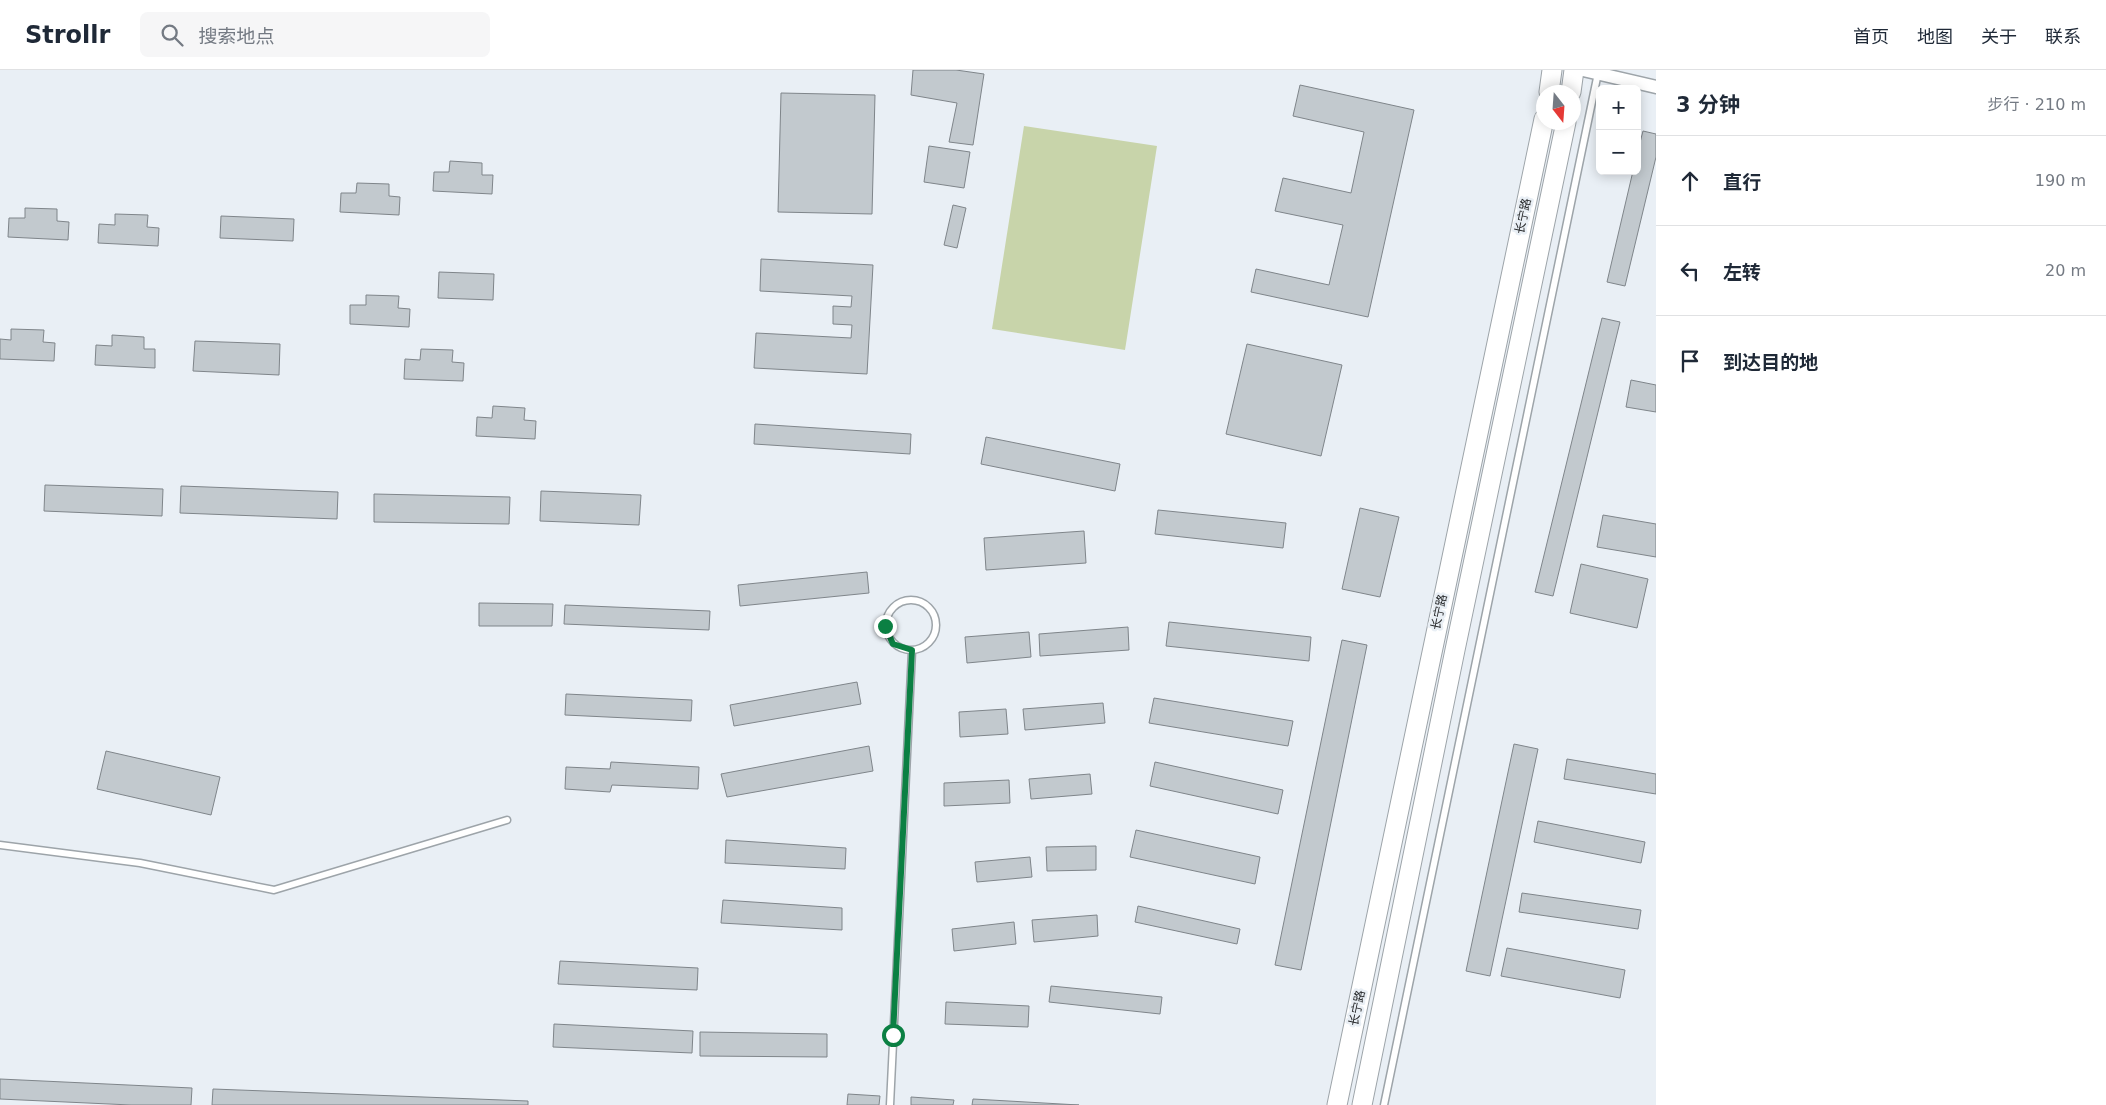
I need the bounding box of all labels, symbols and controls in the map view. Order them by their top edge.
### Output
search box [140,12,490,57]
text: Strollr [25,21,110,49]
icon: search [158,21,186,49]
text: 搜索地点 [198,25,274,47]
text: 首页 [1853,26,1889,47]
text: 地图 [1917,26,1953,47]
text: 关于 [1981,26,2017,47]
text: 联系 [2045,26,2081,47]
north arrow [1536,85,1581,130]
map controls [1596,85,1641,175]
button: + [1596,85,1641,130]
text: 3 分钟 [1676,93,1740,117]
text: 步行 · 210 m [1988,95,2086,114]
button: − [1596,130,1641,175]
icon: ahead [1676,167,1704,195]
text: 直行 [1723,171,1761,193]
text: 190 m [2035,171,2086,190]
street label: 长宁路 [1512,197,1534,235]
icon: left [1676,257,1704,285]
text: 左转 [1723,261,1761,283]
text: 20 m [2045,261,2086,280]
icon: arrive [1676,347,1704,375]
text: 到达目的地 [1723,351,1818,373]
street label: 长宁路 [1428,593,1450,631]
route end [874,615,897,638]
street label: 长宁路 [1346,989,1368,1027]
route start [882,1024,905,1047]

